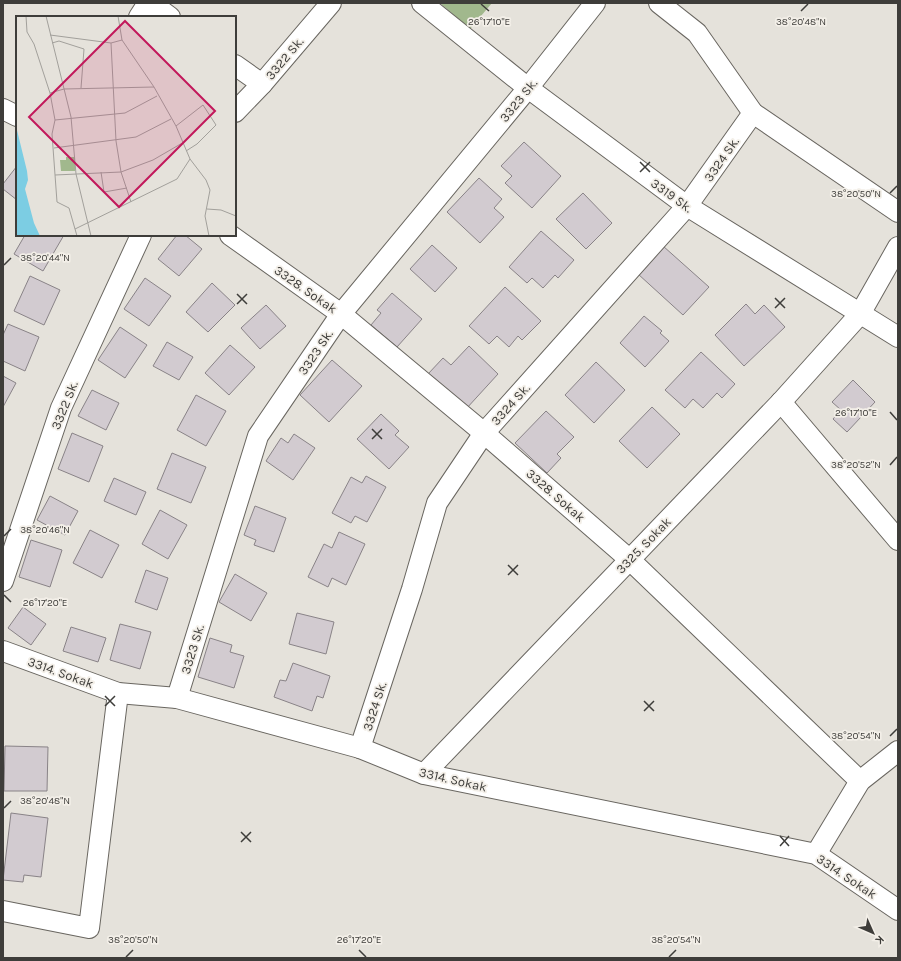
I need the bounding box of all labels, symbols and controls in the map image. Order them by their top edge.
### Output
inset map [16,16,236,236]
text: 26°17'10"E [468,16,510,28]
text: 38°20'48"N [776,16,826,28]
street label: 3322 Sk. [262,34,307,83]
street label: 3323 Sk. [496,76,540,125]
street label: 3324 Sk. [701,134,742,184]
street label: 3319 Sk. [648,175,695,216]
text: 38°20'50"N [831,188,881,200]
text: 38°20'44"N [20,252,70,264]
street label: 3328. Sokak [271,262,340,317]
street label: 3323 Sk. [295,327,336,378]
street label: 3322 Sk. [48,379,81,432]
street label: 3324 Sk. [488,380,533,428]
text: 26°17'10"E [835,407,877,419]
text: 38°20'52"N [831,459,881,471]
street label: 3328. Sokak [523,466,588,525]
street label: 3325. Sokak [613,514,674,577]
text: 38°20'46"N [20,524,70,536]
text: 26°17'20"E [23,597,67,609]
street label: 3323 Sk. [178,622,207,676]
street label: 3314. Sokak [26,654,96,691]
street label: 3324 Sk. [360,680,389,733]
text: 38°20'54"N [831,730,881,742]
street label: 3314. Sokak [418,764,488,795]
text: 38°20'48"N [20,795,70,807]
street label: 3314. Sokak [814,851,880,902]
north arrow [853,913,893,953]
text: K [872,933,887,947]
text: 38°20'50"N [108,934,158,946]
text: 26°17'20"E [337,934,381,946]
text: 38°20'54"N [651,934,701,946]

